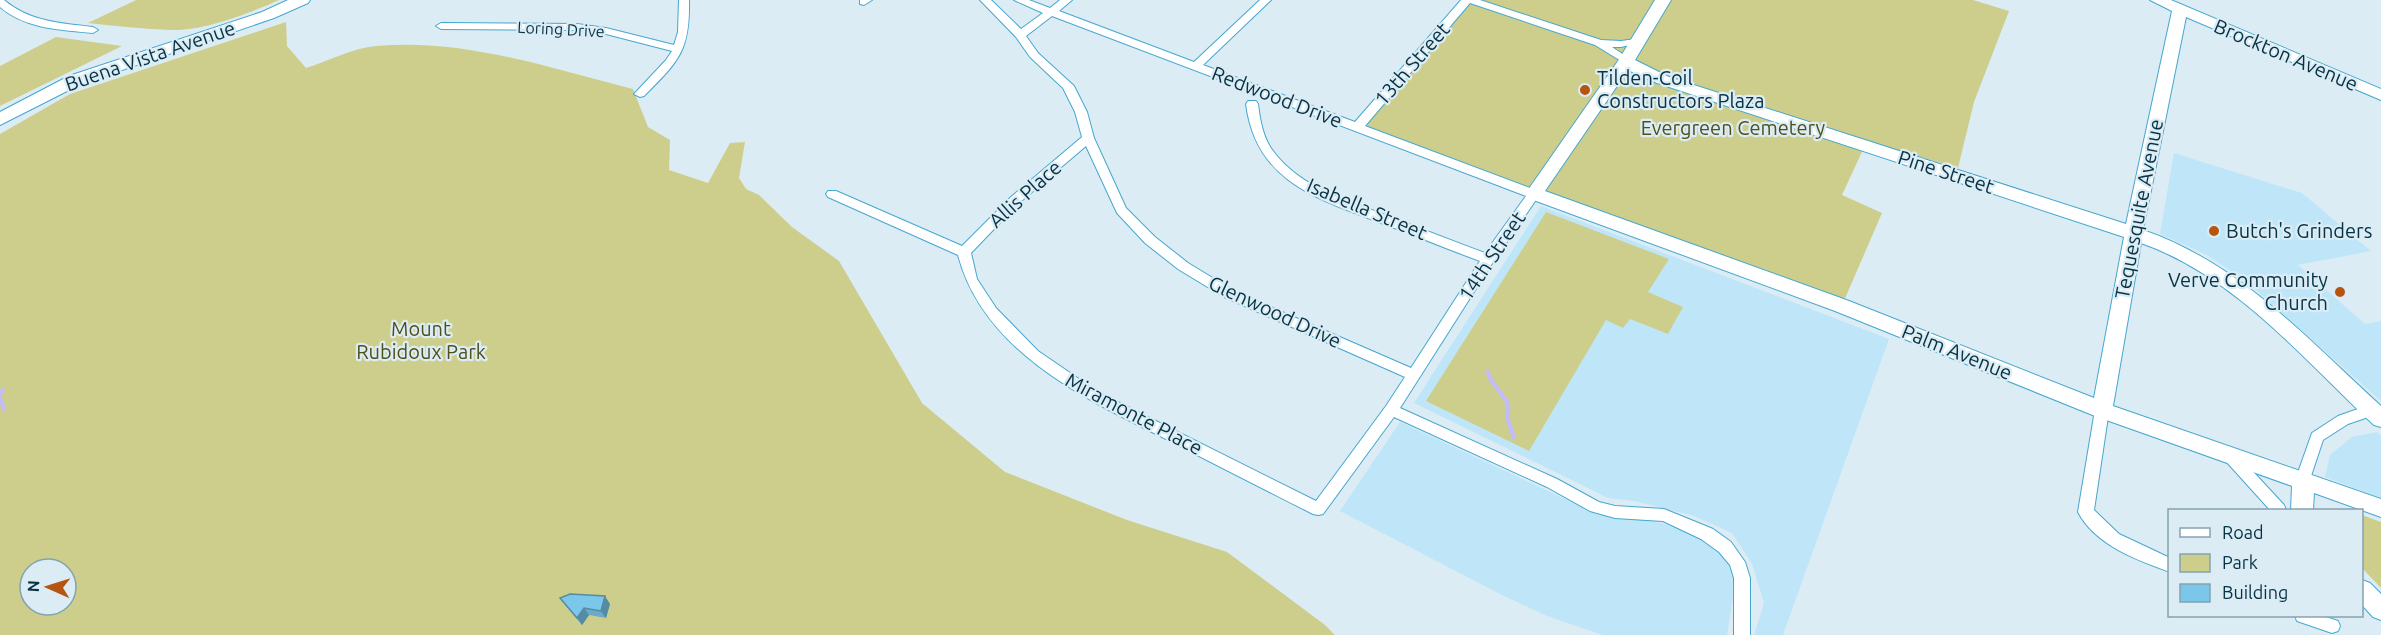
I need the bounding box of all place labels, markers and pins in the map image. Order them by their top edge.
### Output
place label: Tilden-Coil Constructors Plaza [1597,66,1765,112]
marker: Tilden-Coil Constructors Plaza [1578,83,1592,97]
place label: Butch's Grinders [2226,219,2372,242]
marker: Butch's Grinders [2207,224,2221,238]
place label: Verve Community Church [2168,268,2328,314]
marker: Verve Community Church [2333,285,2347,299]

